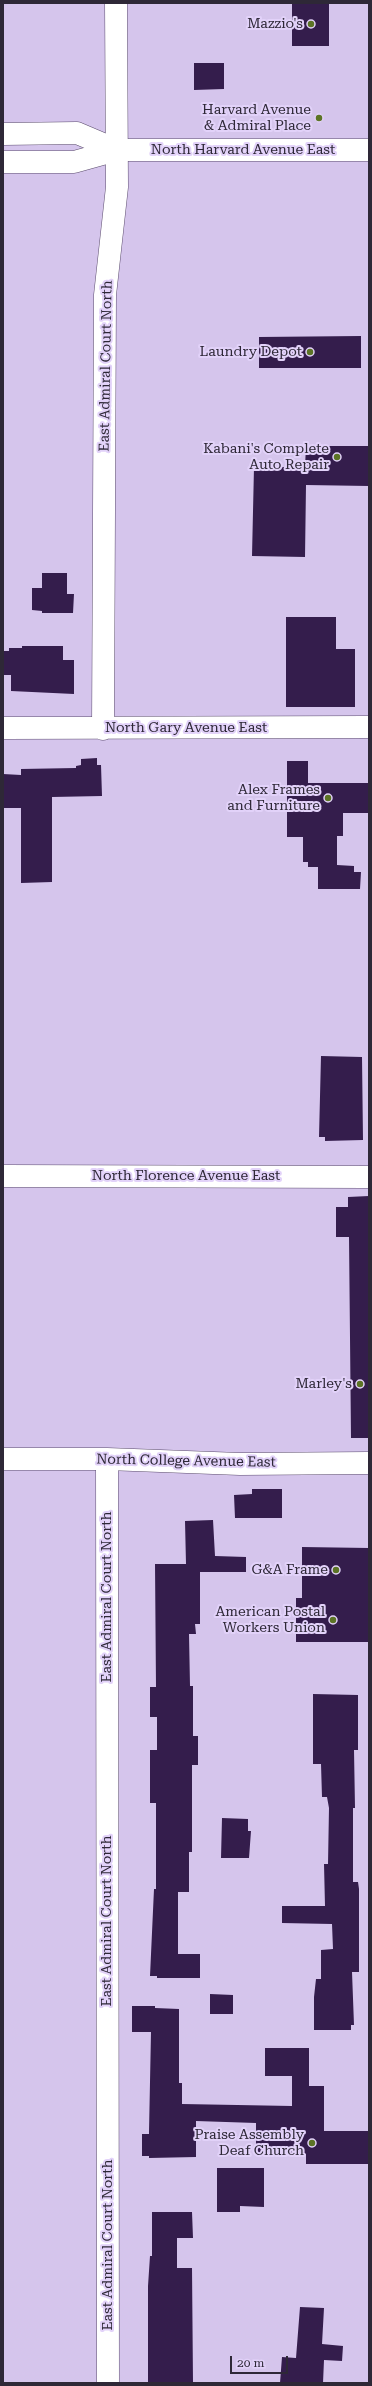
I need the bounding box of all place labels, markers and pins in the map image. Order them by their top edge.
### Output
place label: Mazzio's [247,16,303,32]
marker: Mazzio's [306,19,316,29]
place label: Harvard Avenue & Admiral Place [202,102,311,134]
marker: Harvard Avenue & Admiral Place [314,113,324,123]
place label: Laundry Depot [200,344,302,360]
marker: Laundry Depot [305,347,315,357]
place label: Kabani's Complete Auto Repair [203,441,329,474]
marker: Kabani's Complete Auto Repair [332,452,342,462]
place label: Alex Frames and Furniture [227,782,320,814]
marker: Alex Frames and Furniture [323,793,333,803]
place label: Marley's [295,1376,352,1392]
marker: Marley's [355,1379,365,1389]
place label: G&A Frame [251,1562,328,1578]
marker: G&A Frame [331,1565,341,1575]
place label: American Postal Workers Union [216,1604,325,1636]
marker: American Postal Workers Union [328,1615,338,1625]
place label: Praise Assembly Deaf Church [194,2127,304,2160]
marker: Praise Assembly Deaf Church [307,2138,317,2148]

